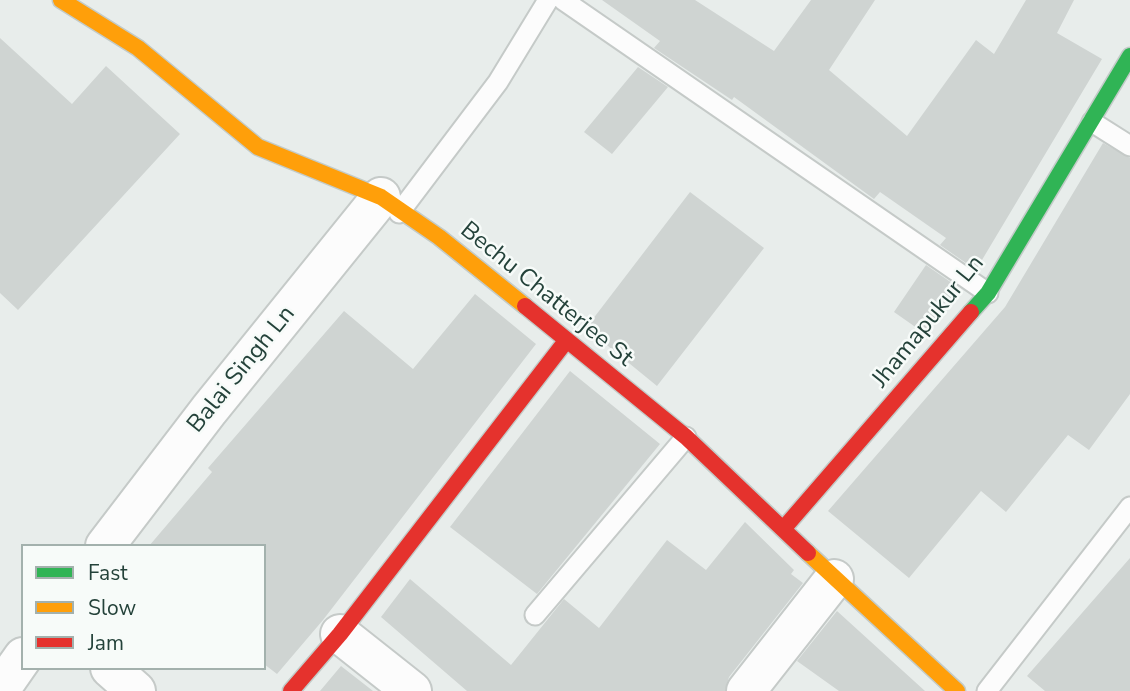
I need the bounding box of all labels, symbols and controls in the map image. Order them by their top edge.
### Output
street label: Bechu Chatterjee St [454,216,638,374]
street label: Jhamapukur Ln [867,250,991,394]
street label: Balai Singh Ln [182,301,302,439]
legend [21,544,266,670]
text: Fast [88,559,128,587]
text: Slow [88,594,136,622]
text: Jam [88,629,124,657]

